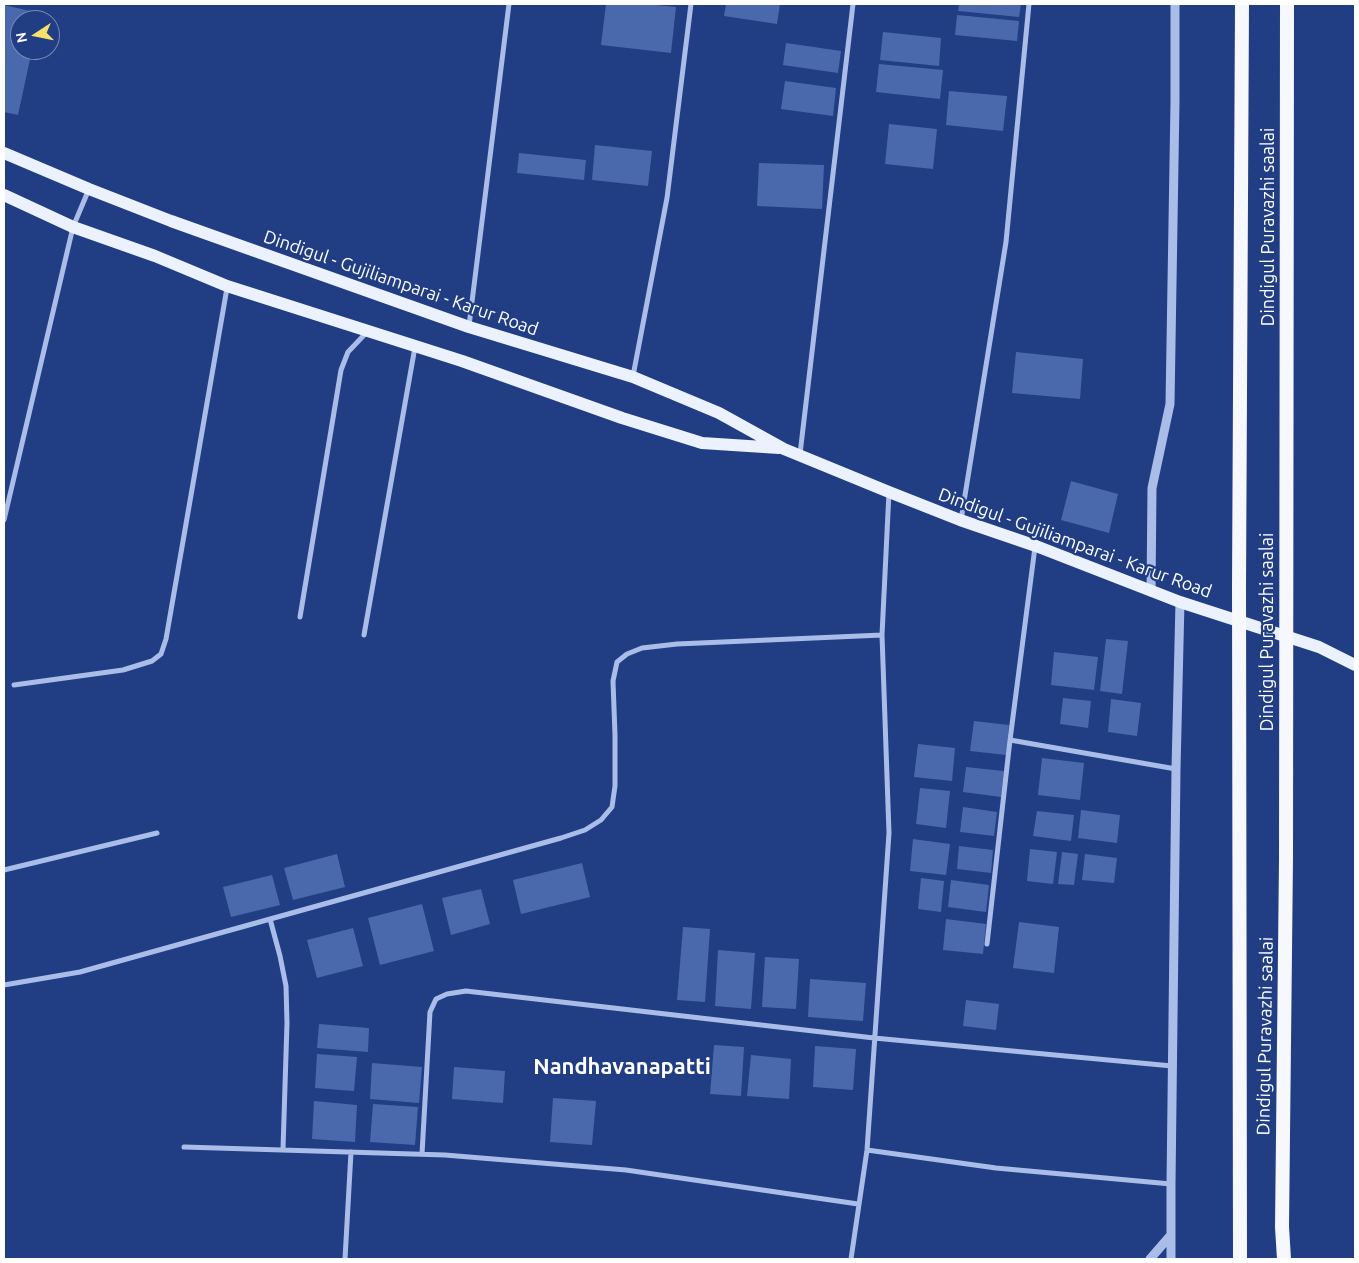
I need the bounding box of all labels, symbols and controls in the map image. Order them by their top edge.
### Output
north arrow [10,10,60,60]
text: N [12,31,30,44]
street label: Dindigul Puravazhi saalai [1257,128,1279,326]
street label: Dindigul - Gujiliamparai - Karur Road [261,226,541,340]
street label: Dindigul - Gujiliamparai - Karur Road [935,483,1215,603]
street label: Dindigul Puravazhi saalai [1256,533,1278,731]
street label: Dindigul Puravazhi saalai [1252,937,1278,1135]
district label: Nandhavanapatti [533,1054,711,1080]

